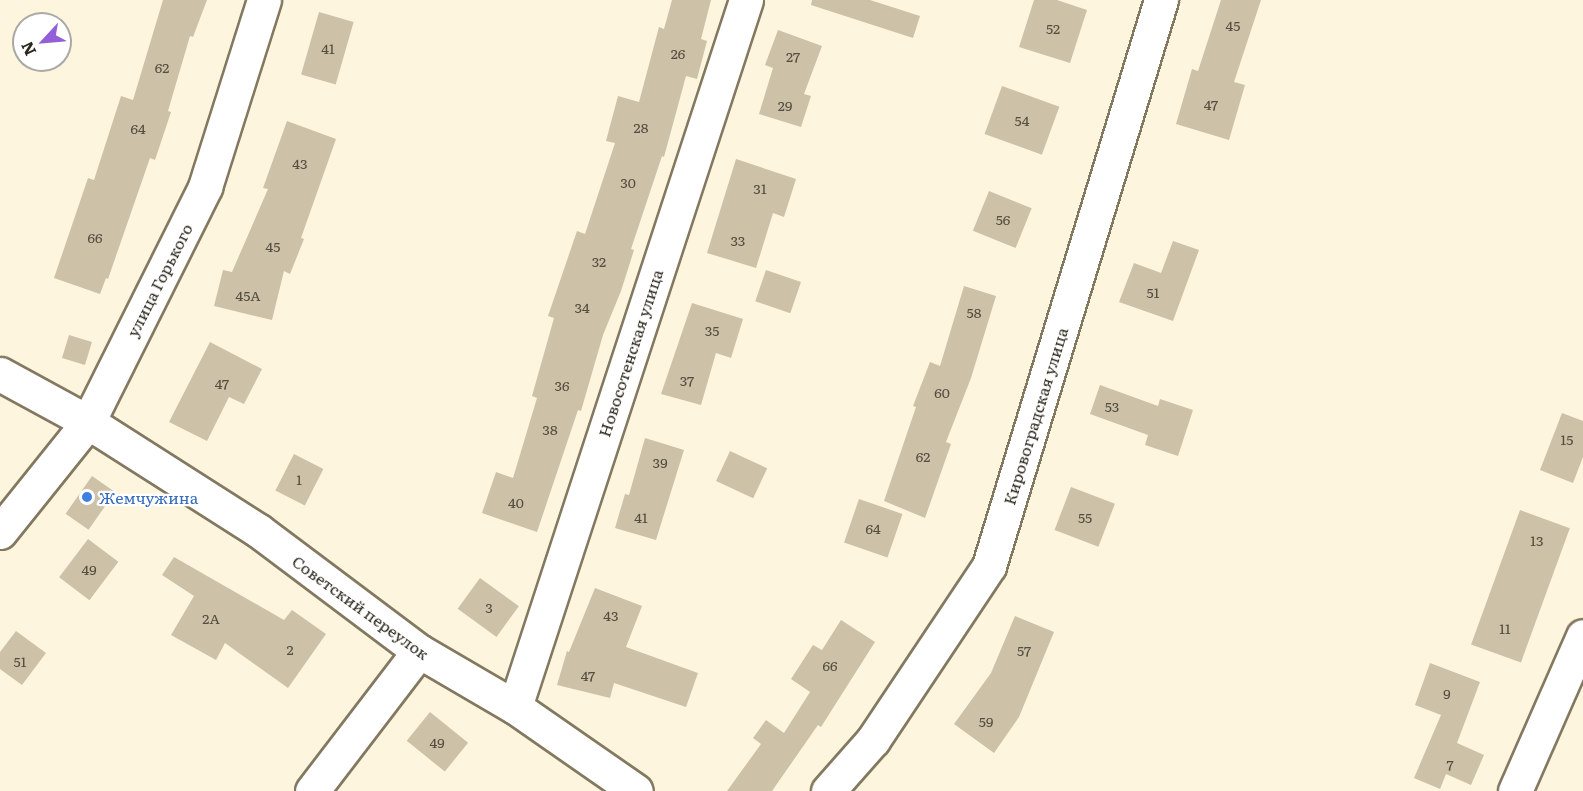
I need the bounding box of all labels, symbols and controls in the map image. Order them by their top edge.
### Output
north arrow [12,12,72,72]
house number: 45 [1226,17,1240,33]
house number: 52 [1046,20,1060,36]
text: N [14,38,41,60]
house number: 41 [321,40,335,56]
house number: 26 [671,45,685,61]
house number: 27 [786,48,800,64]
house number: 62 [155,59,169,75]
house number: 47 [1204,96,1218,112]
house number: 29 [778,97,792,113]
house number: 54 [1015,112,1029,128]
house number: 28 [634,119,648,135]
house number: 64 [130,120,146,136]
house number: 43 [292,155,308,171]
house number: 30 [620,174,636,190]
house number: 31 [753,180,767,196]
house number: 56 [996,211,1010,227]
street label: улица Горького [122,220,196,340]
house number: 66 [87,229,103,245]
house number: 33 [731,232,745,248]
house number: 45 [266,238,280,254]
house number: 32 [592,253,606,269]
street label: Новосотенская улица [594,267,666,439]
house number: 51 [1147,284,1159,300]
house number: 45А [235,287,261,303]
house number: 34 [574,299,590,315]
house number: 58 [967,304,981,320]
house number: 35 [705,322,719,338]
street label: Кировоградская улица [999,325,1071,507]
house number: 37 [680,372,694,388]
house number: 47 [215,375,229,391]
house number: 36 [554,377,570,393]
house number: 60 [934,384,950,400]
house number: 53 [1105,398,1119,414]
house number: 38 [542,421,558,437]
house number: 15 [1561,431,1573,447]
house number: 62 [916,448,930,464]
house number: 39 [653,454,667,470]
house number: 1 [296,471,302,487]
place label: Жемчужина [99,487,198,507]
marker: Жемчужина [80,490,94,504]
house number: 40 [508,494,524,510]
house number: 41 [634,509,648,525]
house number: 55 [1078,509,1092,525]
house number: 64 [865,520,881,536]
house number: 13 [1530,532,1544,548]
street label: Советский переулок [289,551,433,663]
house number: 49 [81,561,97,577]
house number: 3 [485,599,493,615]
house number: 43 [603,607,619,623]
house number: 2А [202,610,220,626]
house number: 11 [1499,620,1511,636]
house number: 2 [286,641,294,657]
house number: 57 [1017,642,1031,658]
house number: 51 [14,653,26,669]
house number: 66 [822,657,838,673]
house number: 47 [581,667,595,683]
house number: 9 [1443,685,1451,701]
house number: 59 [979,713,993,729]
house number: 49 [429,734,445,750]
house number: 7 [1446,756,1454,772]

